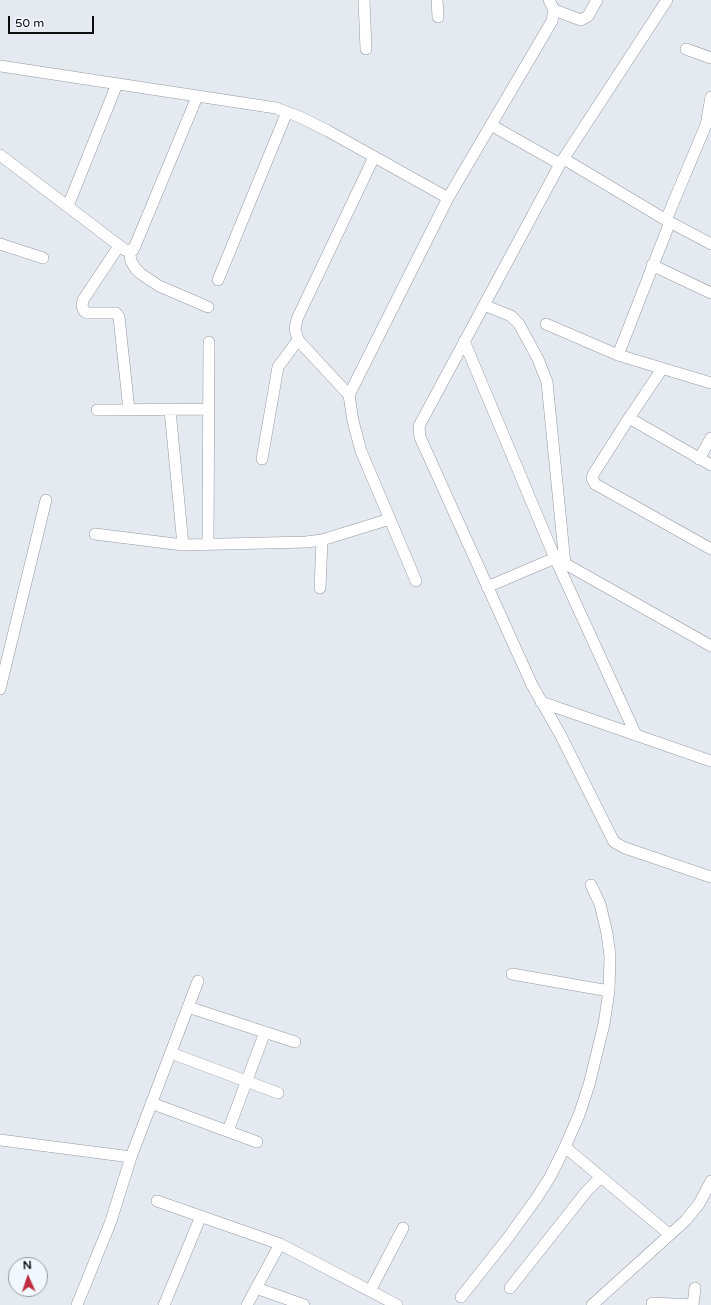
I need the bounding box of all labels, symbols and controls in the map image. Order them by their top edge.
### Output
scale bar [10,8,96,34]
text: 50 m [15,16,44,30]
north arrow [8,1257,48,1297]
text: N [23,1259,32,1272]

